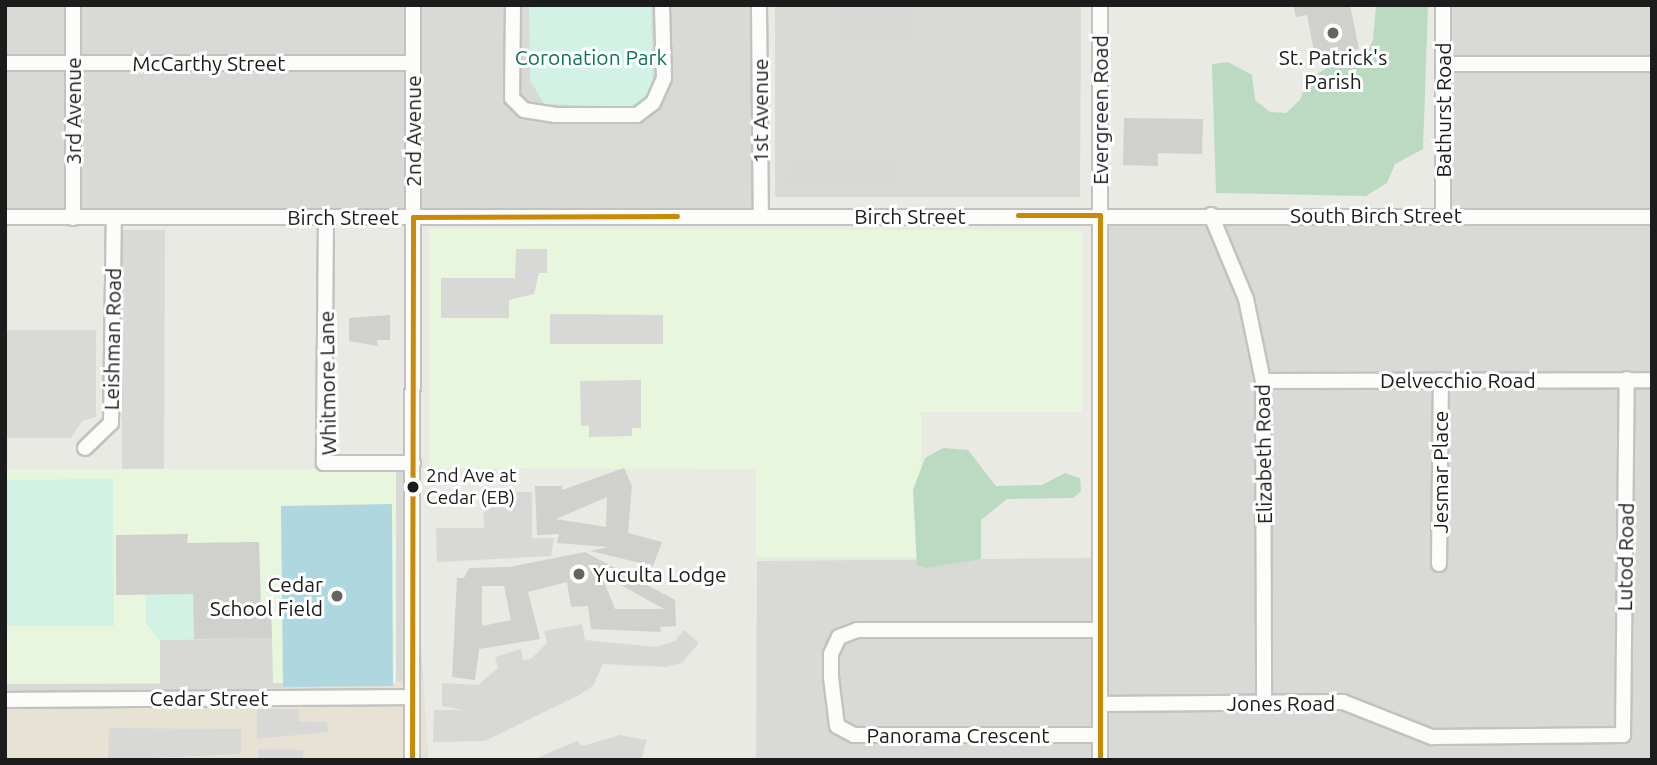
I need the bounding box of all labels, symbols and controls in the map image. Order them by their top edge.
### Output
marker: St. Patrick's Parish [1325,25,1341,41]
street label: Evergreen Road [1087,35,1113,185]
street label: Bathurst Road [1430,43,1456,177]
park label: Coronation Park [515,44,667,70]
place label: St. Patrick's Parish [1279,44,1387,94]
street label: McCarthy Street [132,50,286,76]
street label: 3rd Avenue [60,57,86,165]
street label: 1st Avenue [747,59,773,163]
street label: 2nd Avenue [400,75,426,187]
street label: South Birch Street [1290,202,1462,228]
street label: Birch Street [854,203,966,229]
street label: Birch Street [287,204,399,230]
street label: Leishman Road [98,267,126,411]
street label: Whitmore Lane [313,310,341,456]
street label: Delvecchio Road [1380,367,1536,393]
street label: Elizabeth Road [1249,384,1277,524]
street label: Jesmar Place [1427,411,1453,533]
place label: 2nd Ave at Cedar (EB) [426,465,516,509]
marker: 2nd Ave at Cedar (EB) [406,480,420,494]
street label: Lutod Road [1611,502,1639,612]
place label: Yuculta Lodge [593,561,727,587]
marker: Yuculta Lodge [571,566,587,582]
place label: Cedar School Field [210,571,323,621]
marker: Cedar School Field [329,588,345,604]
street label: Cedar Street [150,685,268,711]
street label: Jones Road [1227,690,1335,716]
street label: Panorama Crescent [867,722,1049,748]

